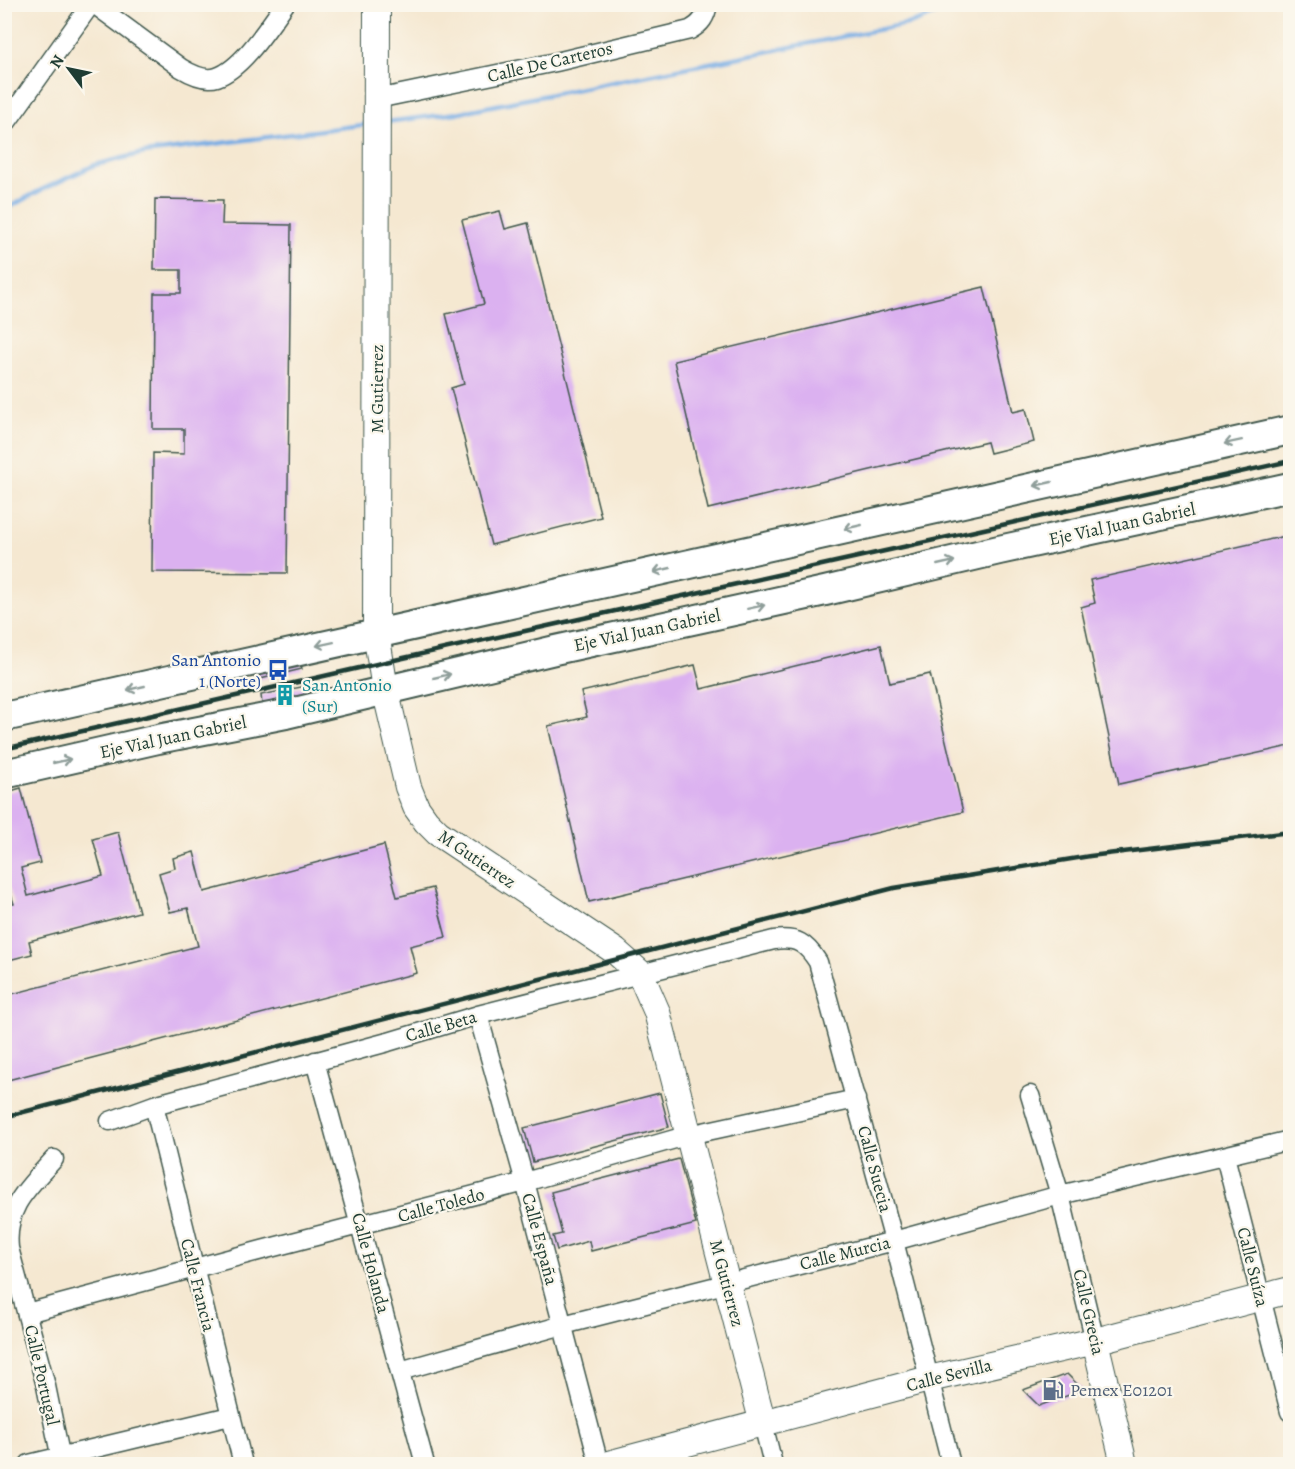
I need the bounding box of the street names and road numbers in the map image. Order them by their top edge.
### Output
street label: Calle De Carteros [485,36,615,88]
street label: M Gutierrez [365,344,389,434]
street label: Eje Vial Juan Gabriel [1047,497,1198,551]
street label: Eje Vial Juan Gabriel [572,603,723,657]
street label: Eje Vial Juan Gabriel [98,710,249,764]
street label: M Gutierrez [433,824,521,894]
street label: Calle Beta [403,1004,480,1048]
street label: Calle Suecia [852,1123,898,1215]
street label: Calle Toledo [395,1182,487,1228]
street label: Calle España [516,1190,564,1288]
street label: Calle Holanda [346,1210,396,1316]
street label: Calle Suíza [1232,1225,1275,1310]
street label: Calle Murcia [797,1230,893,1276]
street label: Calle Francia [175,1236,221,1335]
street label: M Gutierrez [704,1237,750,1329]
street label: Calle Grecia [1067,1267,1111,1358]
street label: Calle Portugal [19,1322,65,1428]
street label: Calle Sevilla [904,1353,995,1397]

